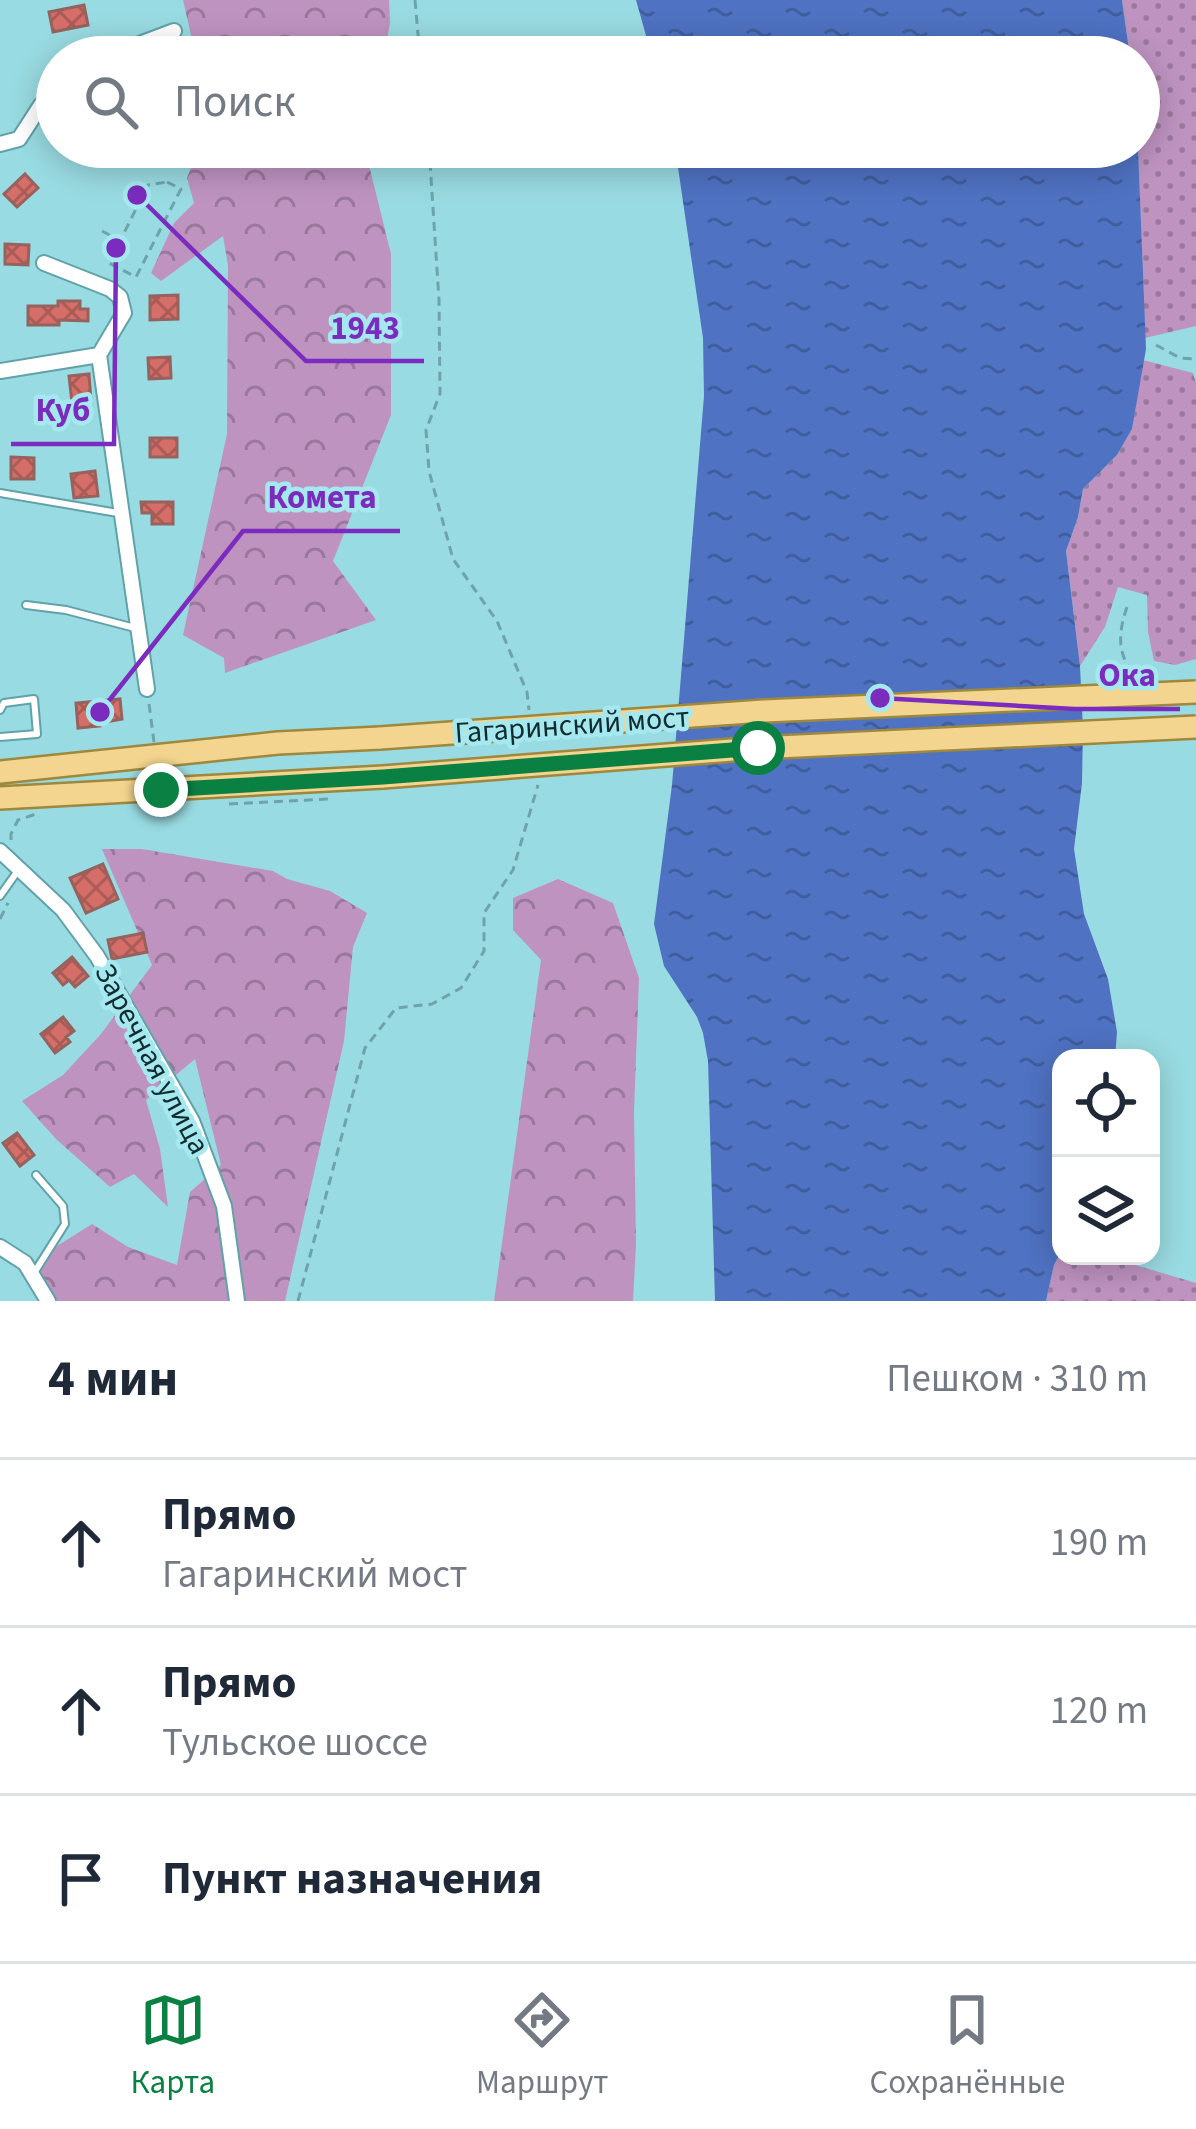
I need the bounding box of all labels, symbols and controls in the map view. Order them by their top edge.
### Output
search box [36,36,1160,168]
icon: search [78,69,144,135]
text: Поиск [174,70,296,134]
callout: 1943 [306,292,424,361]
text: 1943 [330,305,400,352]
callout: Куб [11,375,114,444]
text: Куб [35,387,91,434]
callout: Комета [243,462,400,531]
text: Комета [267,474,377,521]
callout: Ока [1074,640,1180,709]
text: Ока [1098,652,1156,699]
street label: Гагаринский мост [453,695,691,755]
route start [731,721,785,775]
route end [134,763,188,817]
street label: Заречная улица [84,956,220,1162]
map controls [1052,1049,1160,1265]
button: locate [1052,1049,1160,1157]
button: layers [1052,1157,1160,1265]
text: 4 мин [48,1343,178,1415]
text: Пешком · 310 m [886,1351,1148,1407]
text: Прямо [162,1483,296,1547]
icon: ahead [48,1510,114,1576]
text: 190 m [1050,1515,1148,1571]
text: Гагаринский мост [162,1547,468,1603]
text: Прямо [162,1651,296,1715]
icon: ahead [48,1678,114,1744]
text: 120 m [1050,1683,1148,1739]
text: Тульское шоссе [162,1715,428,1771]
icon: arrive [48,1846,114,1912]
text: Пункт назначения [162,1847,542,1911]
tab: Карта [130,1987,215,2106]
tab: Маршрут [476,1987,609,2106]
tab: Сохранённые [870,1987,1065,2106]

